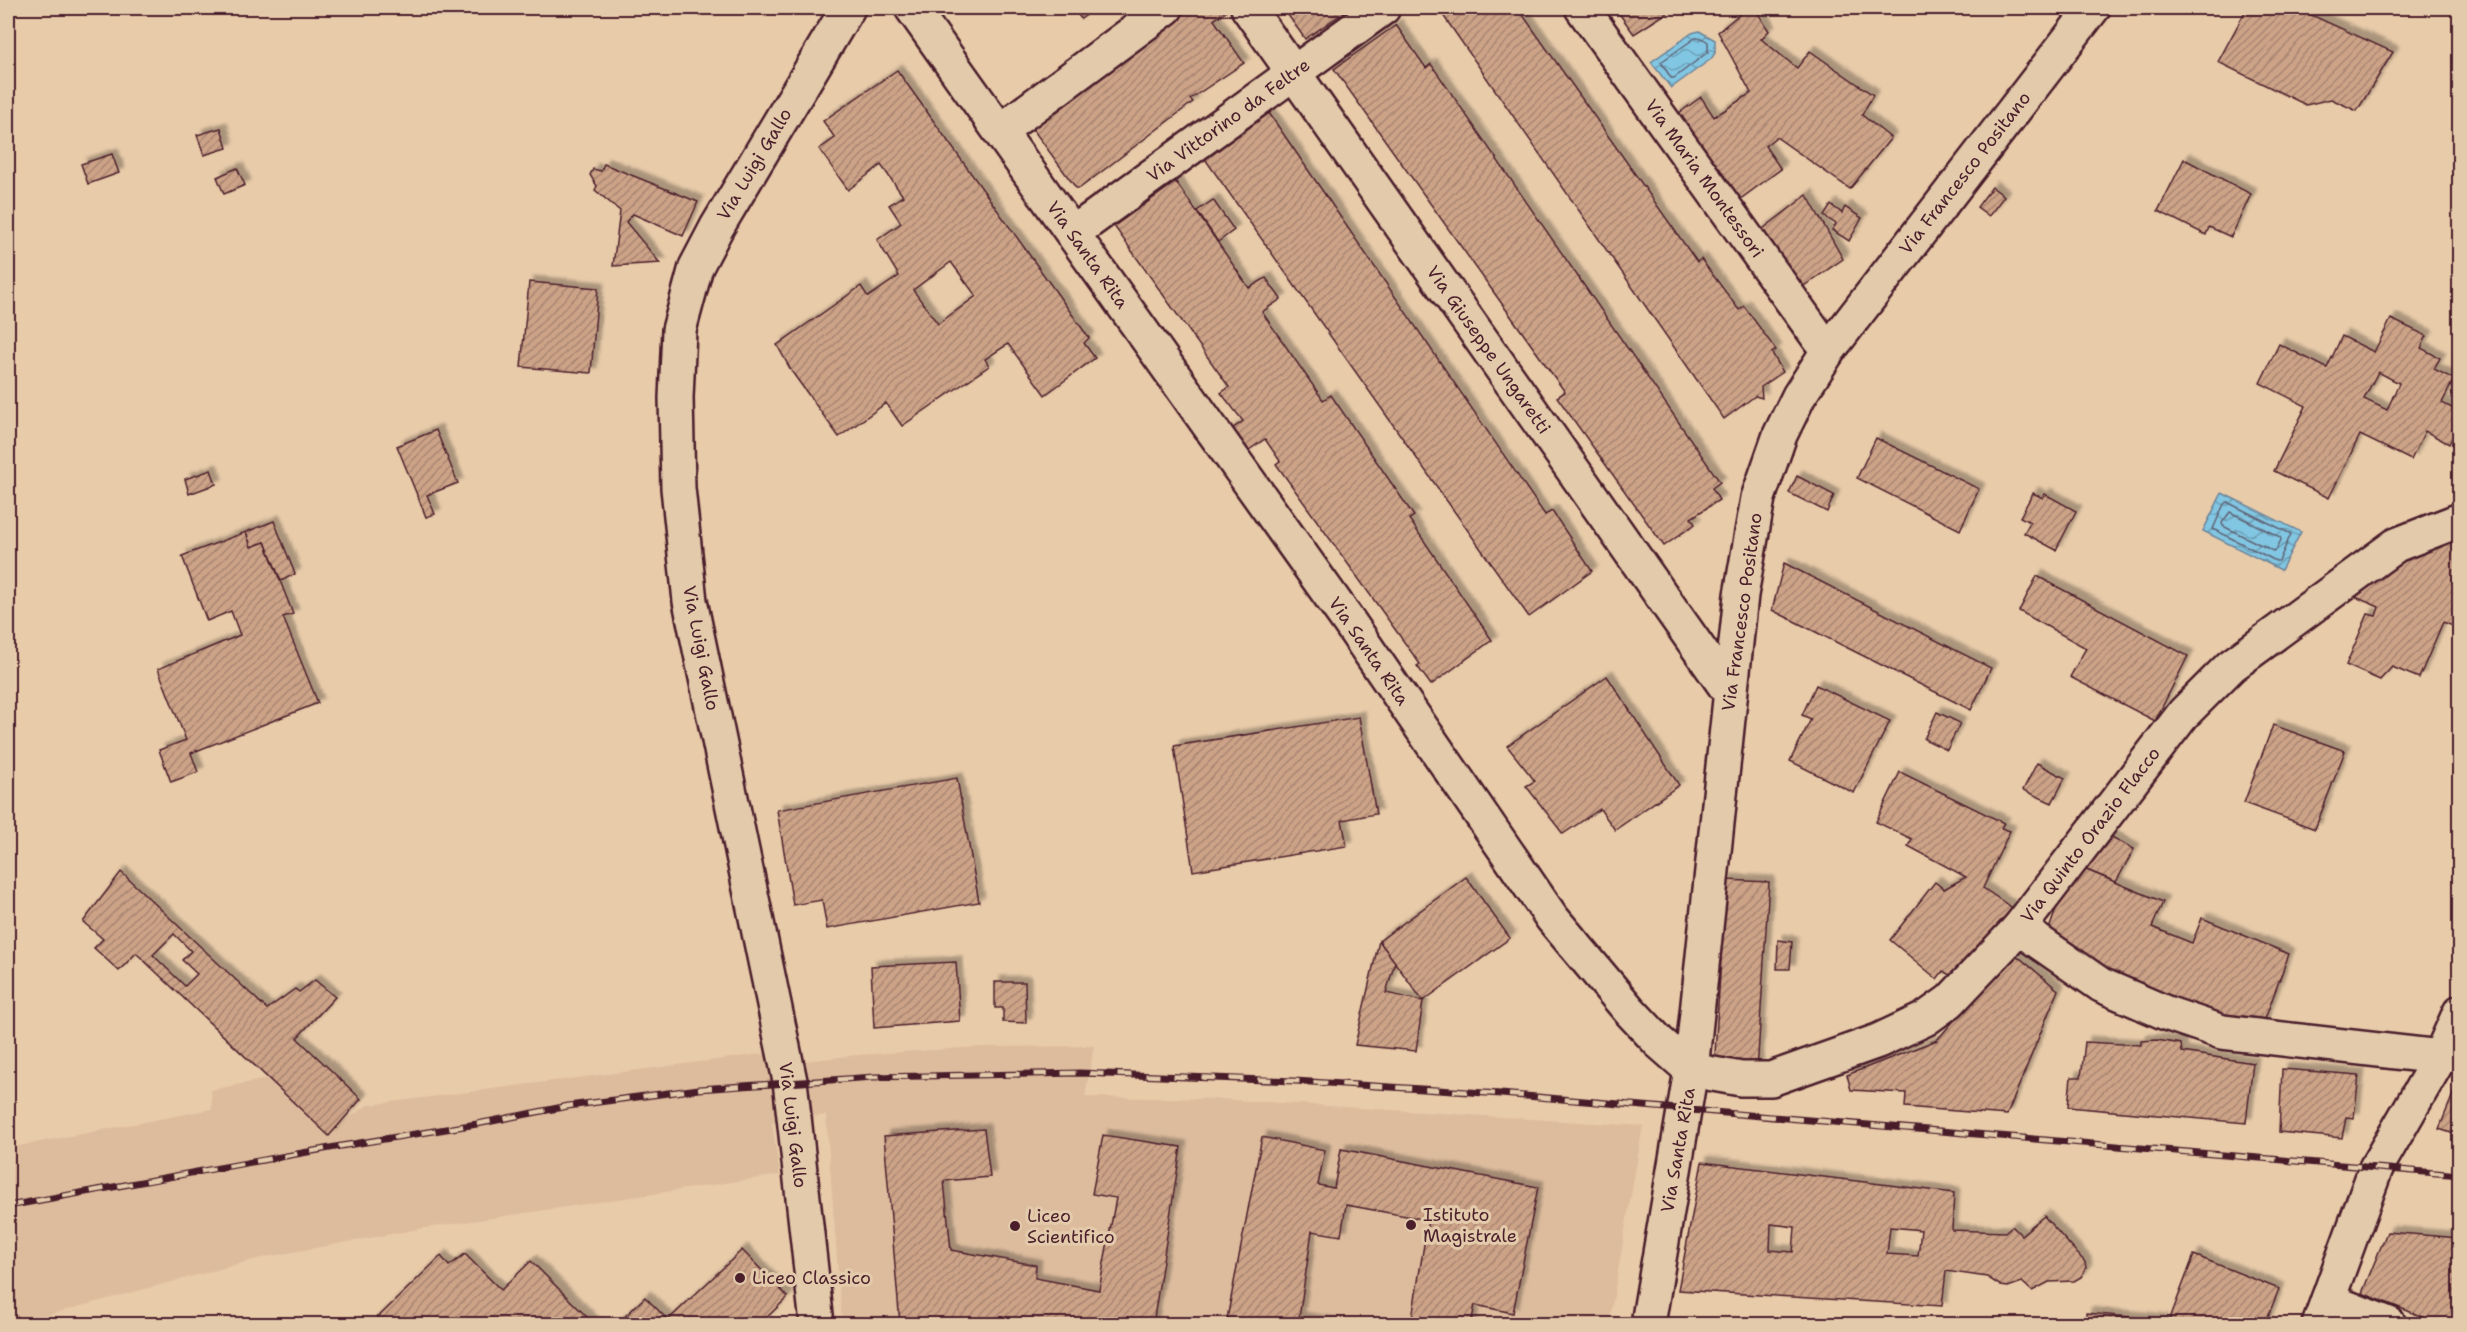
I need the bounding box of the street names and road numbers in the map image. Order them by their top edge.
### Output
street label: Via Vittorino da Feltre [1142,53,1315,188]
street label: Via Francesco Positano [1894,87,2036,259]
street label: Via Maria Montessori [1639,95,1769,263]
street label: Via Luigi Gallo [712,104,797,225]
street label: Via Santa Rita [1041,196,1134,313]
street label: Via Giuseppe Ungaretti [1421,261,1556,439]
street label: Via Francesco Positano [1716,511,1768,713]
street label: Via Luigi Gallo [677,583,725,713]
street label: Via Santa Rita [1323,592,1415,710]
street label: Via Quinto Orazio Flacco [2015,742,2166,928]
street label: Via Luigi Gallo [773,1061,813,1189]
street label: Via Santa Rita [1655,1086,1701,1214]

